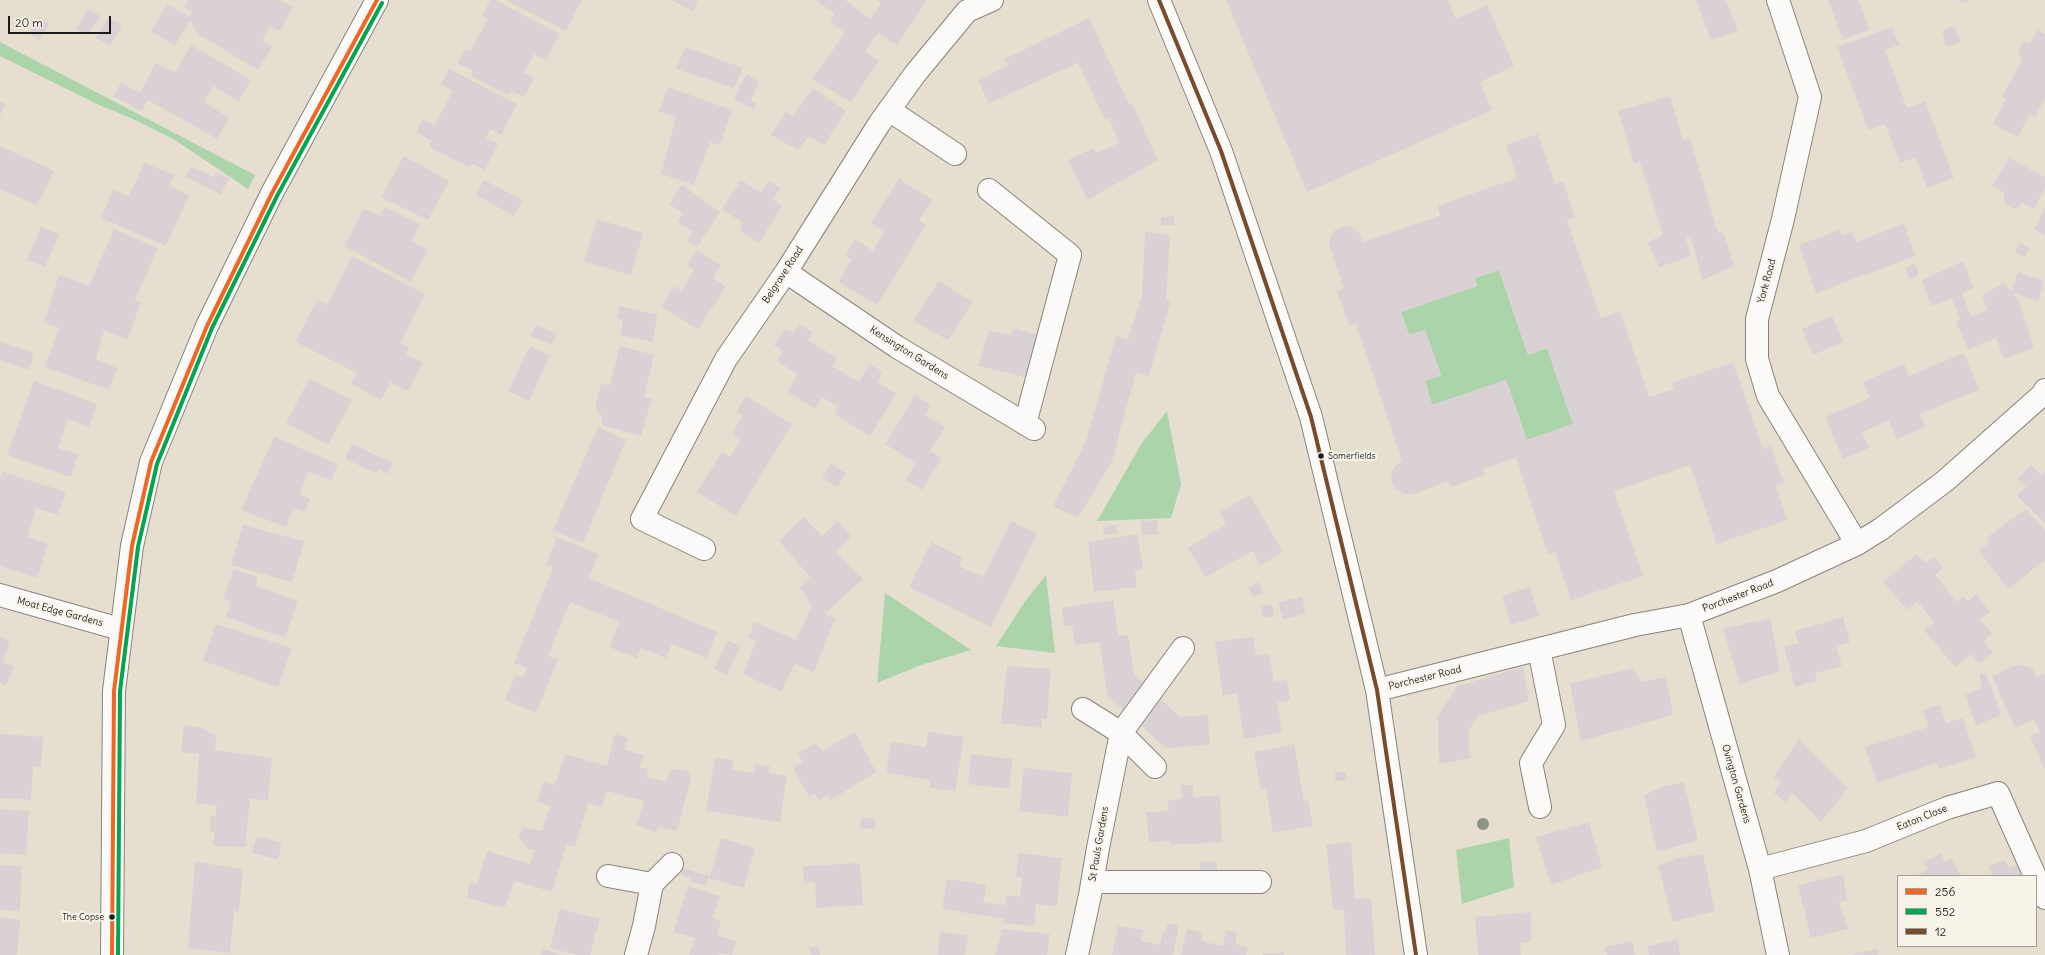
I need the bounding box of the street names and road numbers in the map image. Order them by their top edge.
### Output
street label: Belgrave Road [760,244,806,306]
street label: York Road [1755,257,1779,305]
street label: Kensington Gardens [867,324,951,382]
street label: Porchester Road [1701,577,1775,615]
street label: Moat Edge Gardens [16,595,104,629]
street label: Porchester Road [1387,663,1463,693]
street label: Ovington Gardens [1719,743,1753,825]
street label: Eaton Close [1895,803,1949,833]
street label: St Pauls Gardens [1086,806,1112,882]

